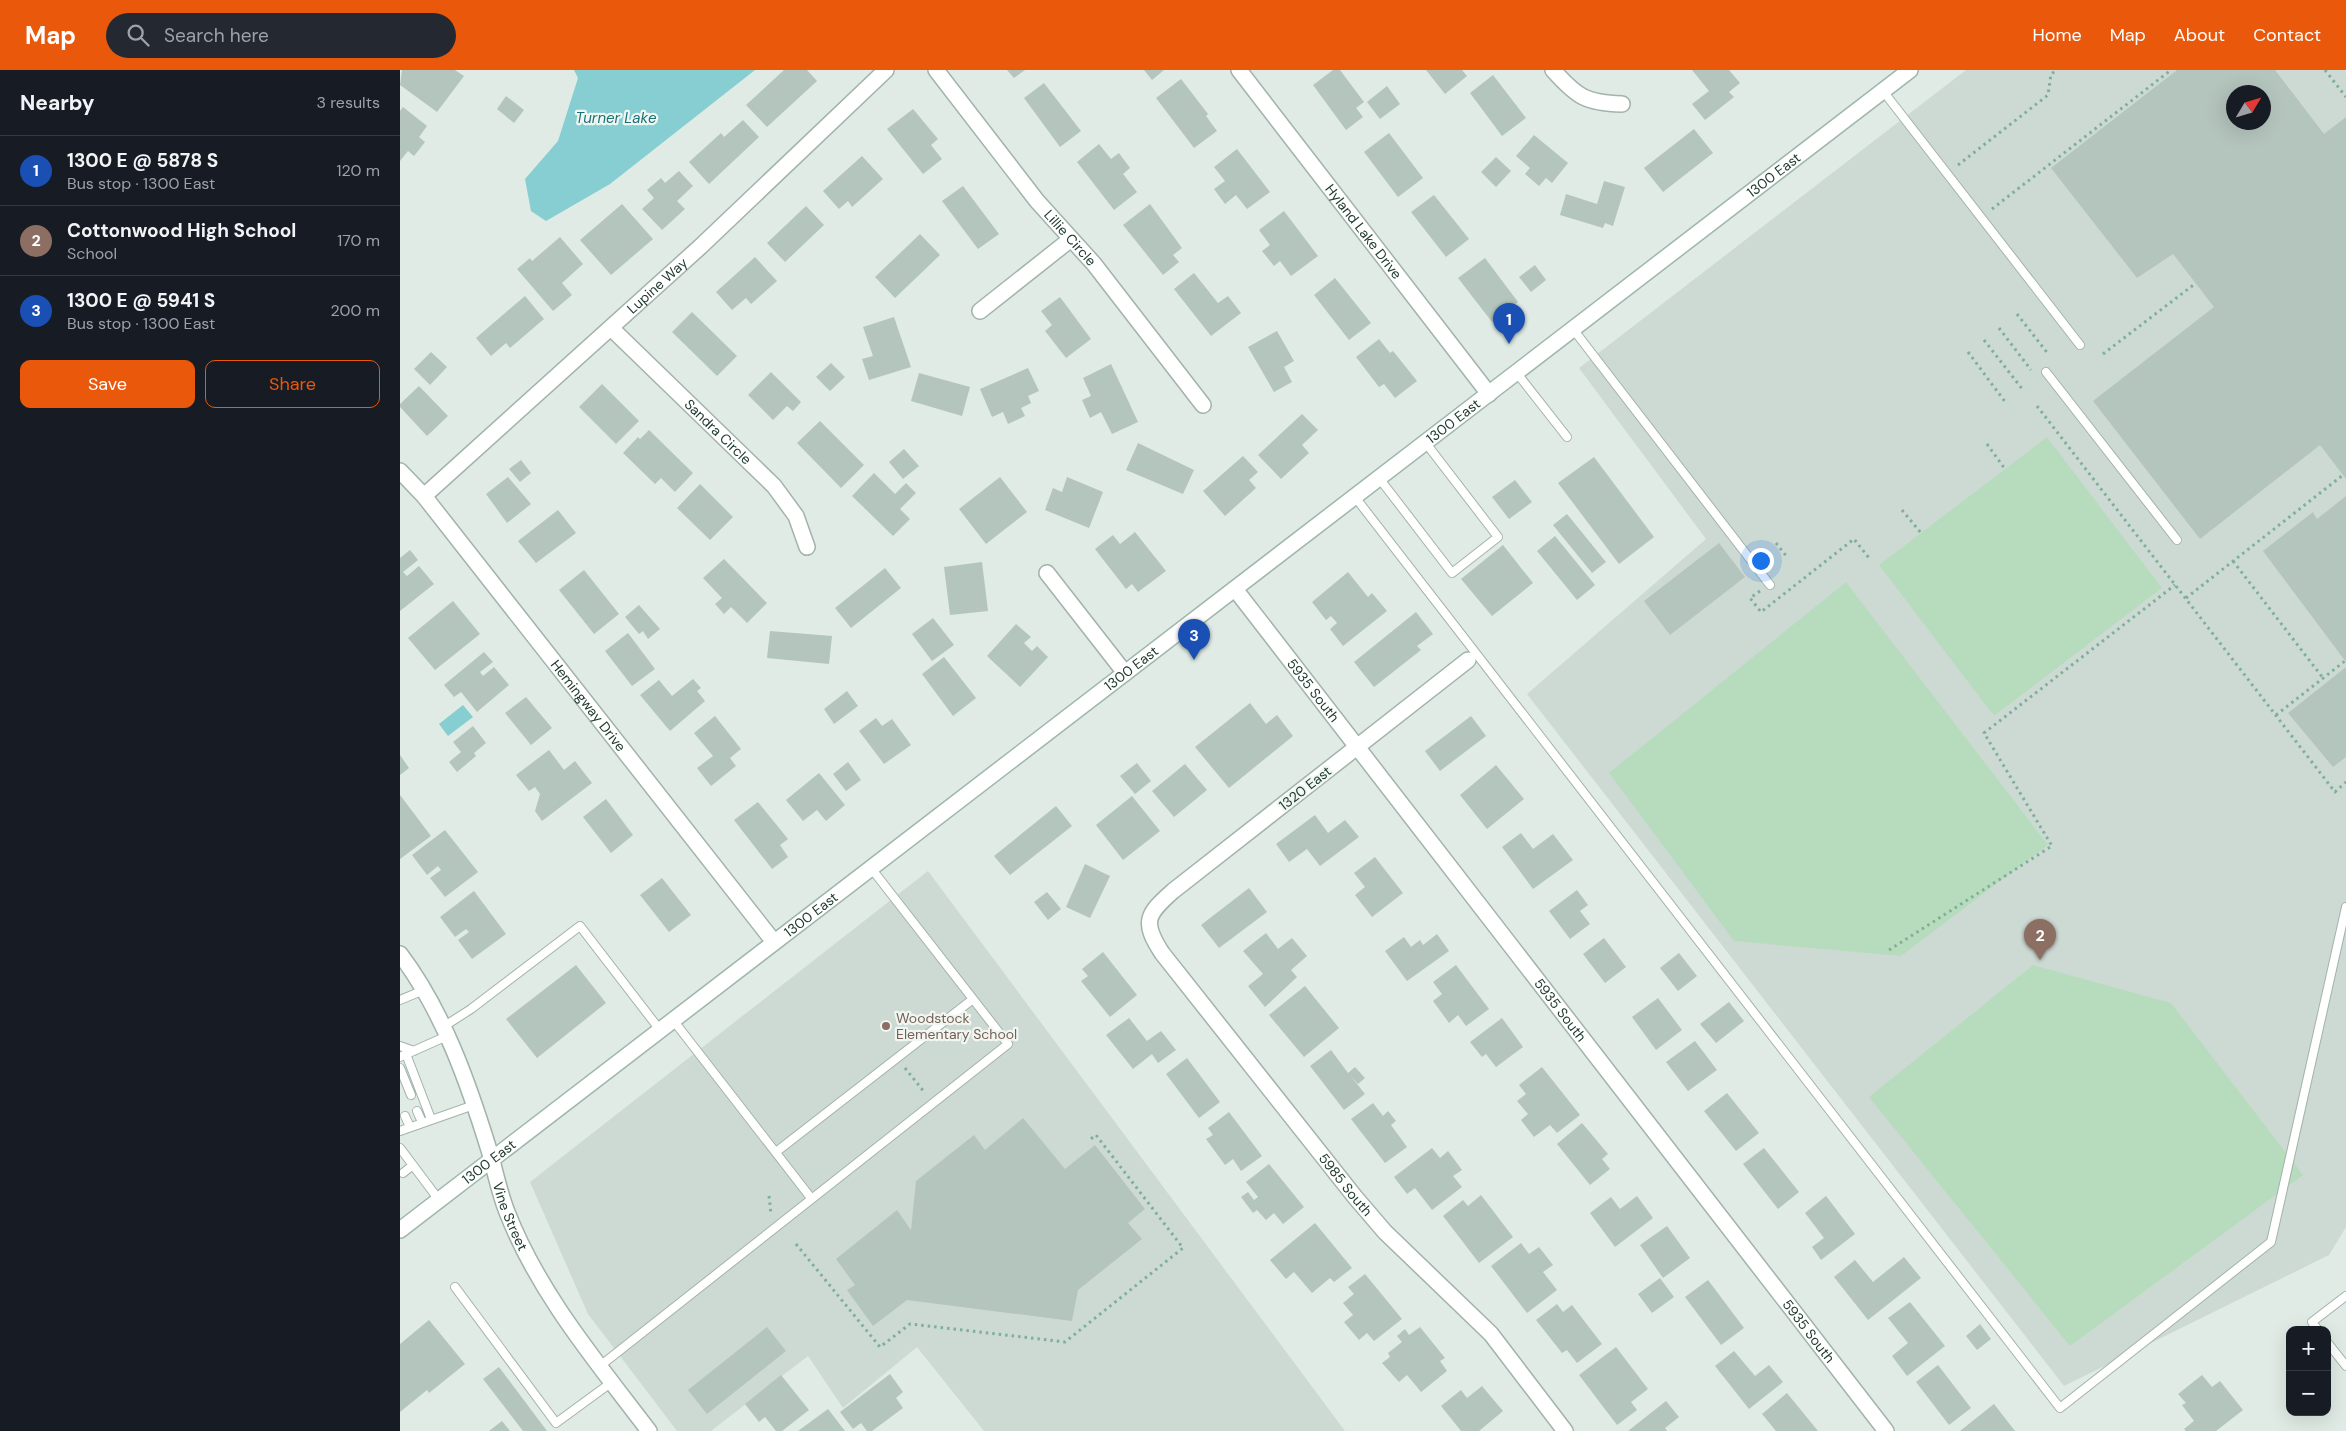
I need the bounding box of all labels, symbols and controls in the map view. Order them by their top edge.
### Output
search box [106,13,456,58]
text: Map [25,20,76,51]
icon: search [124,21,152,49]
text: Search here [164,23,269,48]
text: Home [2032,23,2082,47]
text: Map [2110,23,2146,47]
text: About [2174,23,2225,47]
text: Contact [2253,23,2321,47]
north arrow [2226,85,2271,130]
text: Nearby [20,89,94,117]
text: 3 results [317,92,380,113]
water label: Turner Lake [576,108,657,128]
text: 1300 E @ 5878 S [67,148,218,173]
street label: 1300 East [1743,148,1804,201]
text: 1 [33,160,39,181]
text: 120 m [336,160,380,181]
text: Bus stop · 1300 East [67,173,215,194]
street label: Hyland Lake Drive [1321,180,1406,283]
street label: Lillie Circle [1040,206,1100,270]
text: Cottonwood High School [67,218,296,243]
text: 2 [31,230,41,251]
text: 170 m [337,230,380,251]
text: School [67,243,117,264]
street label: Lupine Way [623,254,691,318]
text: 1300 E @ 5941 S [67,288,215,313]
text: 3 [31,300,41,321]
text: 200 m [331,300,380,321]
pin: 1 [1493,303,1525,344]
text: Bus stop · 1300 East [67,313,215,334]
button: Save [20,360,195,408]
button: Share [205,360,380,408]
street label: Sandra Circle [681,395,755,468]
street label: 1300 East [1423,395,1484,447]
your location [1748,548,1774,574]
pin: 3 [1178,619,1210,660]
street label: 1300 East [1101,642,1162,695]
street label: 5935 South [1283,655,1343,726]
street label: Hemingway Drive [547,656,630,755]
street label: 1320 East [1275,762,1335,814]
street label: 1300 East [780,888,841,941]
pin: 2 [2024,919,2056,960]
street label: 5935 South [1530,975,1591,1045]
place label: Woodstock Elementary School [896,1009,1017,1043]
marker: Woodstock Elementary School [880,1020,892,1032]
street label: 1300 East [458,1135,519,1188]
street label: 5985 South [1315,1150,1376,1220]
street label: Vine Street [489,1180,532,1254]
street label: 5935 South [1779,1296,1839,1366]
map controls [2286,1326,2331,1416]
button: + [2286,1326,2331,1371]
button: − [2286,1371,2331,1416]

